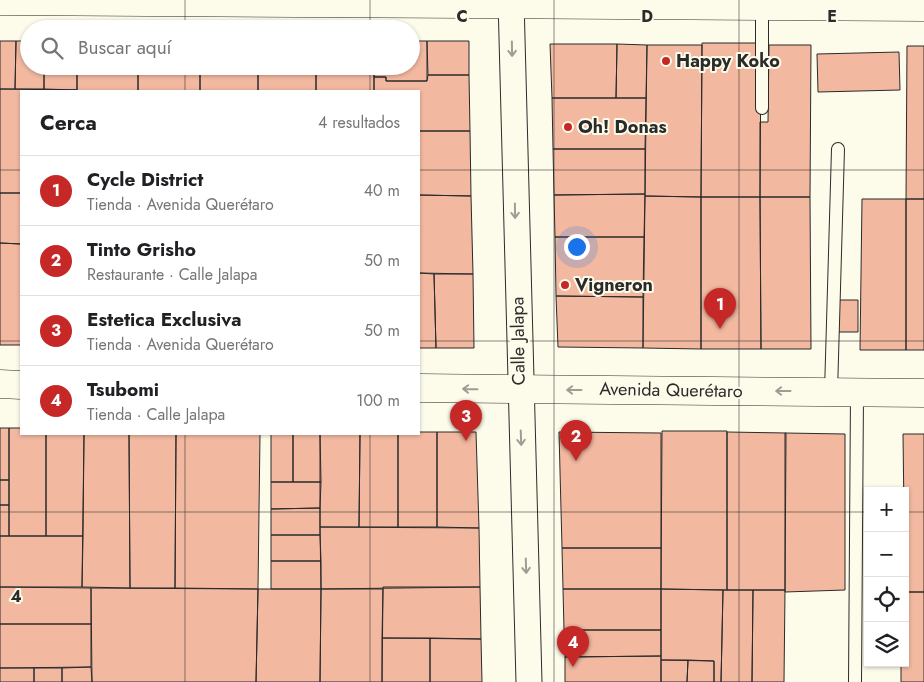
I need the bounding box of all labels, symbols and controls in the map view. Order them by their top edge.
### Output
text: C [456,5,468,28]
text: D [641,5,653,28]
text: E [827,5,837,28]
search box [20,20,420,75]
icon: search [38,34,66,62]
text: Buscar aquí [78,34,172,61]
one-way arrow [507,40,516,56]
place label: Happy Koko [676,48,780,74]
marker: Happy Koko [660,55,672,67]
text: Cerca [40,108,97,138]
text: 4 resultados [318,111,400,134]
place label: Oh! Donas [578,114,667,140]
marker: Oh! Donas [562,121,574,133]
text: Cycle District [87,166,203,193]
text: 1 [52,179,60,202]
text: 40 m [364,179,400,202]
text: Tienda · Avenida Querétaro [87,193,274,216]
one-way arrow [510,202,520,219]
your location [564,234,590,260]
text: Tinto Grisho [87,236,196,263]
text: 2 [51,249,61,272]
text: 50 m [364,249,400,272]
text: Restaurante · Calle Jalapa [87,263,257,286]
place label: Vigneron [574,272,653,298]
marker: Vigneron [559,279,571,291]
pin: 1 [704,288,736,329]
street label: Calle Jalapa [504,296,532,386]
text: Estetica Exclusiva [87,306,242,333]
text: 3 [51,319,61,342]
text: 50 m [364,319,400,342]
text: Tienda · Avenida Querétaro [87,333,274,356]
text: Tsubomi [87,376,159,403]
street label: Avenida Querétaro [599,376,743,404]
one-way arrow [463,384,479,394]
one-way arrow [567,385,583,394]
one-way arrow [775,387,791,396]
text: 4 [50,389,62,412]
text: 100 m [356,389,400,412]
pin: 3 [450,400,482,441]
text: Tienda · Calle Jalapa [87,403,225,426]
pin: 2 [560,420,592,461]
one-way arrow [516,430,526,446]
map controls [864,487,909,667]
button: + [864,487,909,532]
button: − [864,532,909,577]
one-way arrow [521,558,530,574]
button: locate [864,577,909,622]
text: 4 [10,585,22,608]
button: layers [864,622,909,667]
pin: 4 [557,626,589,667]

